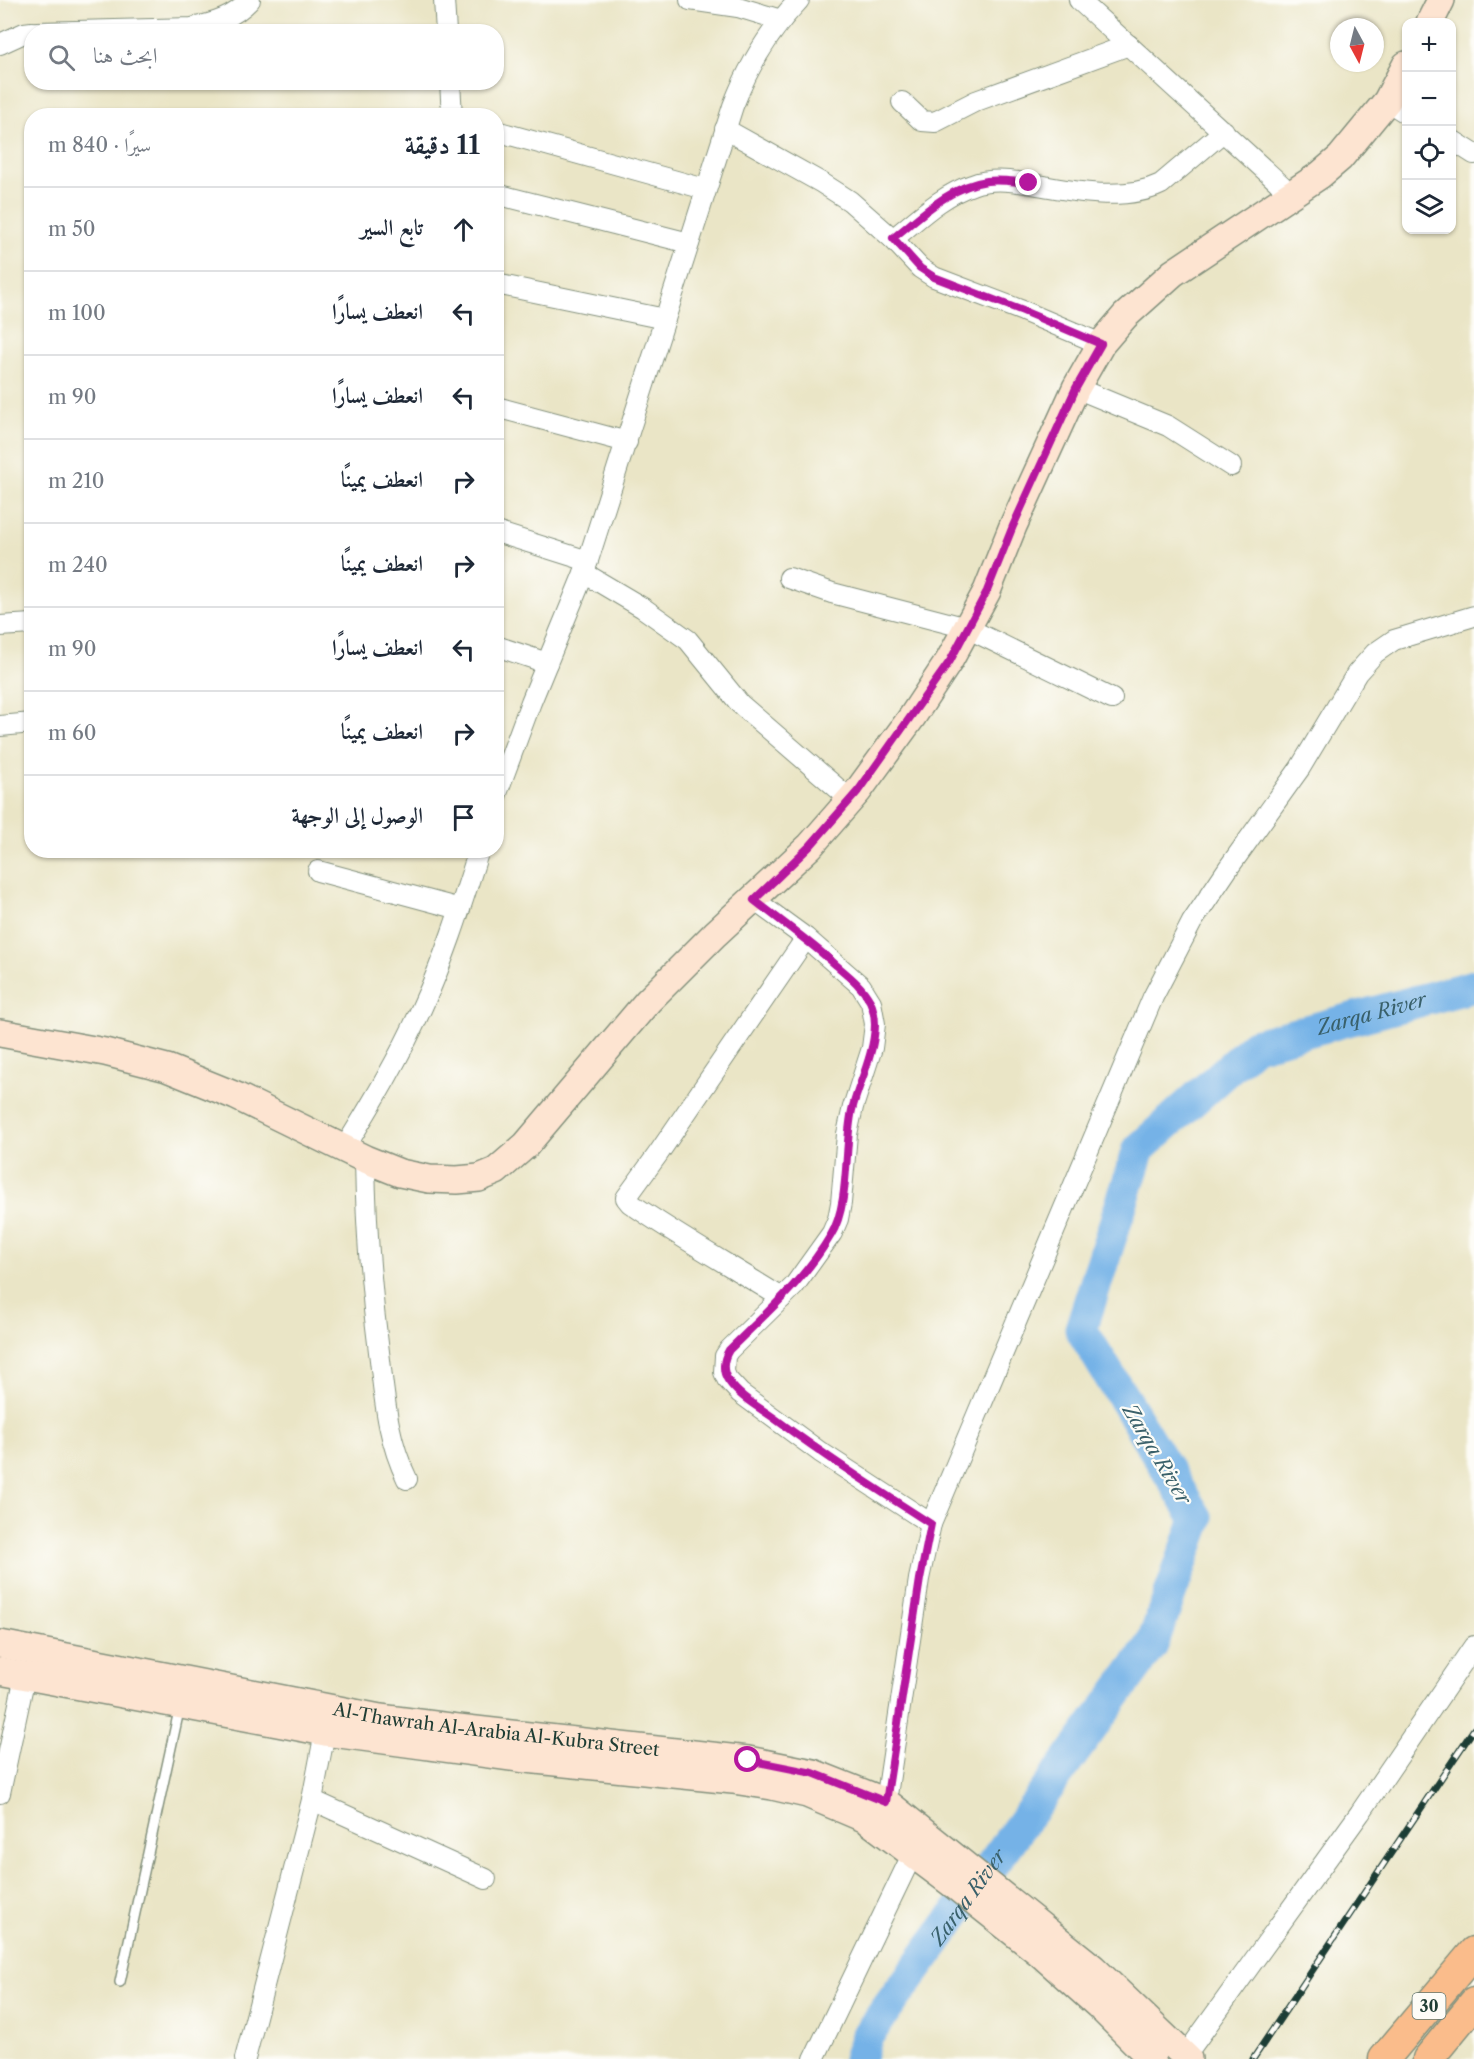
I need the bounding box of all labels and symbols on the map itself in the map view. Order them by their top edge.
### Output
north arrow [1330,18,1384,72]
route end [1015,169,1041,195]
water label: Zarqa River [1313,987,1431,1040]
water label: Zarqa River [1117,1398,1197,1510]
street label: Al-Thawrah Al-Arabia Al-Kubra Street [330,1698,661,1761]
route start [734,1746,760,1772]
water label: Zarqa River [924,1843,1012,1951]
road number: 30 [1412,1993,1446,2019]

